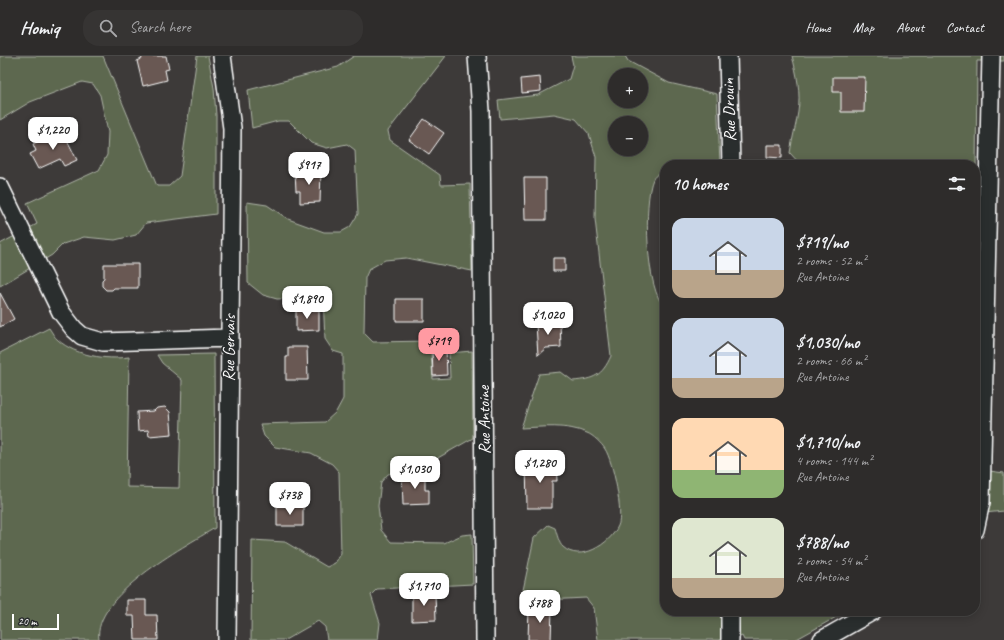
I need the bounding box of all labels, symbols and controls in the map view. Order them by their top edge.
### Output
search box [83,10,363,46]
text: Homiq [20,16,59,40]
icon: search [97,17,119,39]
text: Search here [129,18,191,37]
text: Home [805,19,831,36]
text: Map [853,19,874,36]
text: About [896,19,924,36]
text: Contact [946,19,984,36]
map controls [608,68,648,156]
button: + [608,68,648,108]
street label: Rue Drouin [717,78,741,142]
button: − [608,116,648,156]
pin: $1,220 [20,117,86,151]
text: $1,220 [37,122,69,138]
pin: $917 [285,152,333,186]
text: $917 [297,157,321,173]
icon: filters [946,173,968,195]
text: 10 homes [672,174,728,195]
text: $719/mo [796,232,848,253]
icon: home [704,234,752,282]
text: 2 rooms · 52 m² [796,253,866,269]
text: Rue Antoine [796,269,848,285]
pin: $1,890 [274,286,340,320]
text: $1,890 [291,291,323,307]
pin: $1,020 [515,302,581,336]
text: $1,020 [532,307,564,323]
street label: Rue Gervais [218,312,240,382]
pin: $719 [415,328,463,362]
text: $1,030/mo [796,332,859,353]
text: $719 [427,333,451,349]
icon: home [704,334,752,382]
text: 2 rooms · 66 m² [796,353,866,369]
text: Rue Antoine [796,369,848,385]
street label: Rue Antoine [473,384,495,454]
text: $1,710/mo [796,432,859,453]
icon: home [704,434,752,482]
pin: $1,280 [507,450,573,484]
text: 4 rooms · 144 m² [796,453,872,469]
text: $1,280 [524,455,556,471]
pin: $1,030 [382,456,448,490]
text: $1,030 [399,461,431,477]
text: Rue Antoine [796,469,848,485]
pin: $738 [266,482,314,516]
text: $738 [278,487,302,503]
text: $788/mo [796,532,848,553]
icon: home [704,534,752,582]
text: 2 rooms · 54 m² [796,553,866,569]
text: Rue Antoine [796,569,848,585]
pin: $1,710 [391,573,457,607]
text: $1,710 [408,578,440,594]
pin: $788 [516,590,564,624]
text: $788 [528,595,552,611]
scale bar [12,612,59,631]
text: 20 m [18,614,37,628]

